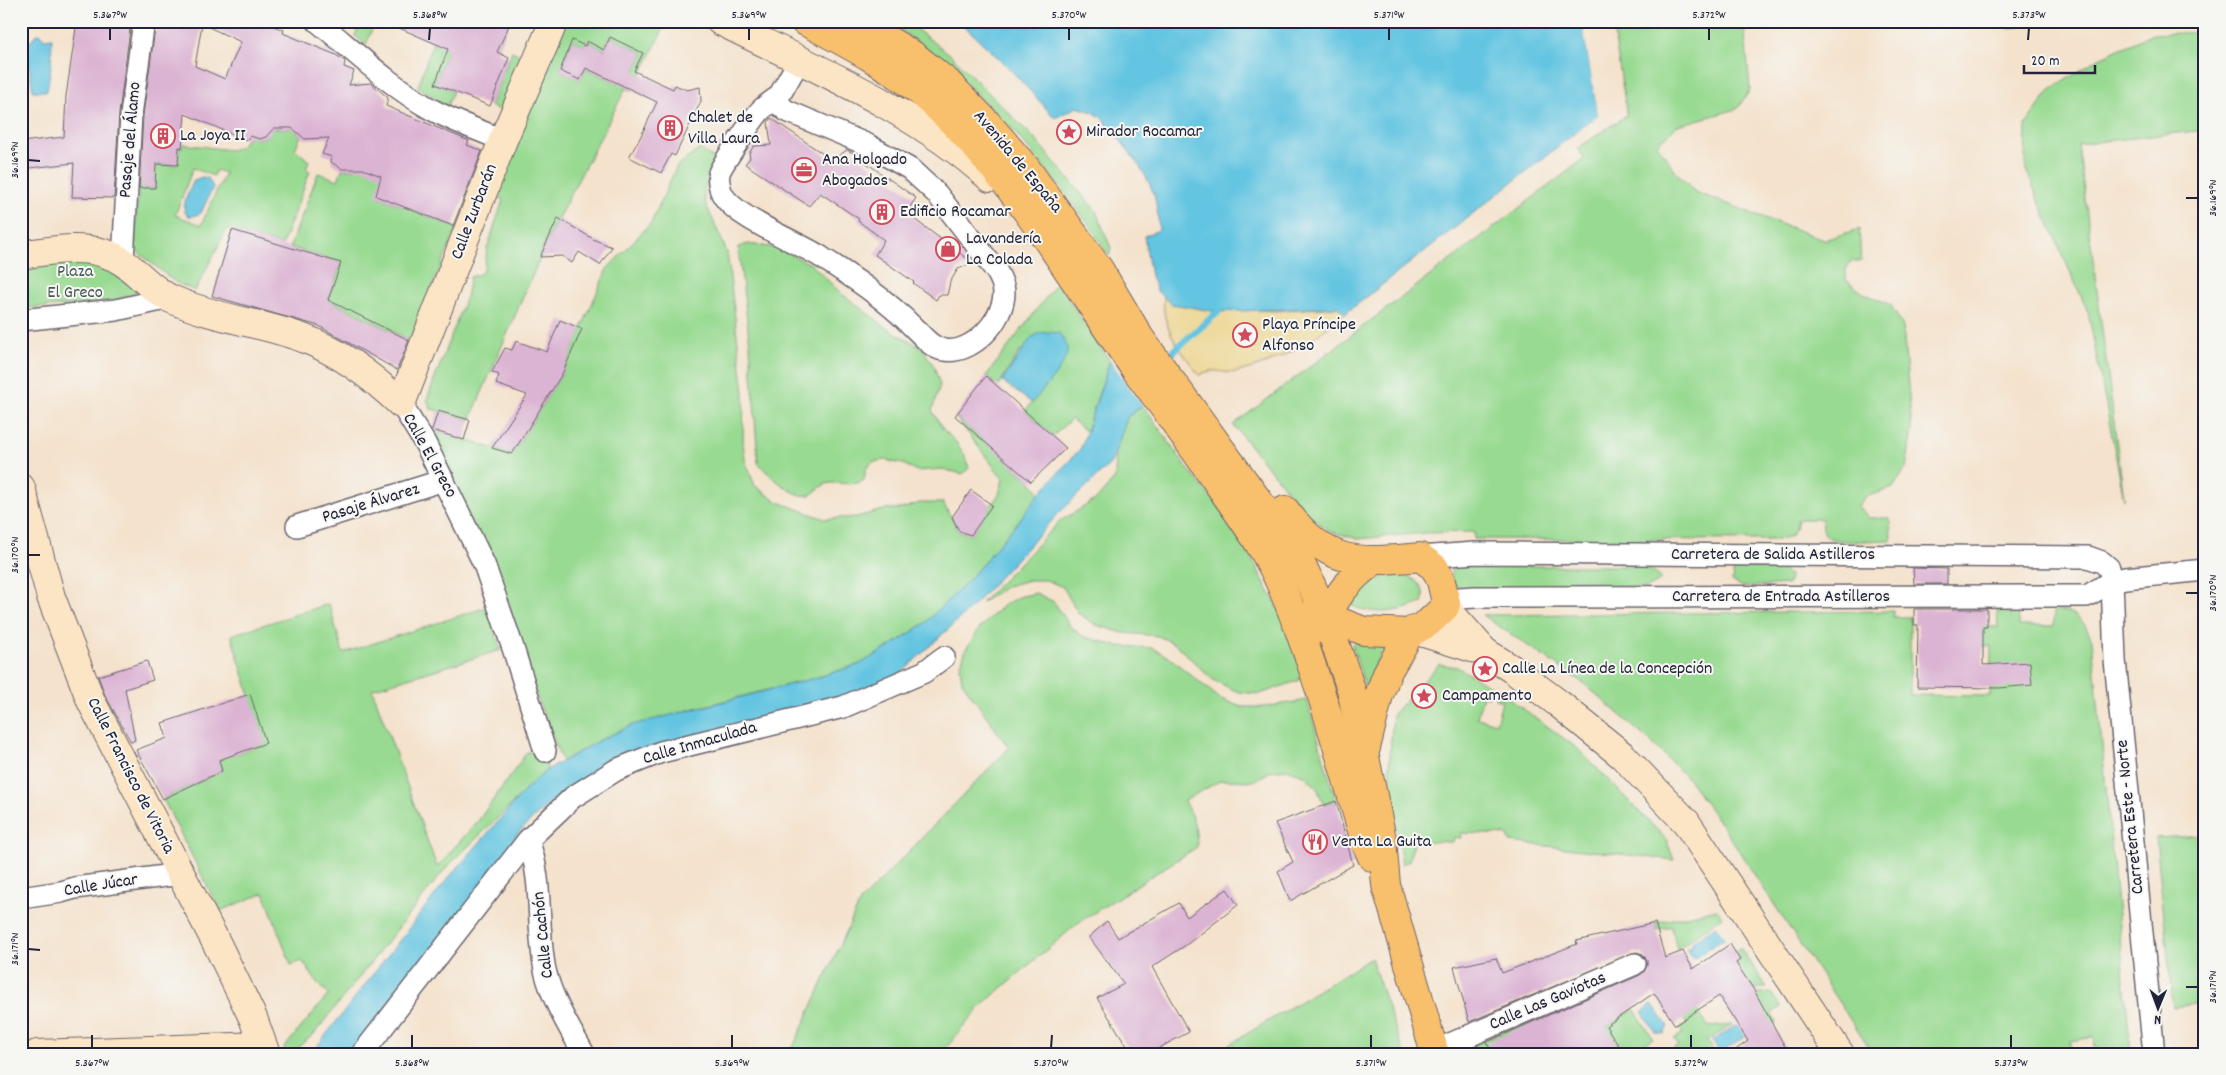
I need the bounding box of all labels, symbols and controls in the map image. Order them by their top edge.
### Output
text: 5.367°W [93,7,127,24]
text: 5.368°W [413,7,447,24]
text: 5.369°W [732,7,767,24]
text: 5.370°W [1052,7,1086,24]
text: 5.371°W [1374,7,1405,24]
text: 5.372°W [1692,7,1726,24]
text: 5.373°W [2012,7,2046,24]
scale bar [2024,42,2095,74]
text: 20 m [2031,51,2059,73]
street label: Pasaje del Álamo [113,81,149,199]
street label: Avenida de España [966,105,1068,219]
place label: Chalet de Villa Laura [688,106,760,152]
building icon: Chalet de Villa Laura [657,115,683,141]
place icon: Mirador Rocamar [1056,119,1082,145]
place label: Mirador Rocamar [1086,120,1202,145]
building icon: La Joya II [150,123,176,149]
place label: La Joya II [180,124,246,149]
text: 36.169°N [7,141,24,178]
place label: Ana Holgado Abogados [822,148,907,194]
office icon: Ana Holgado Abogados [791,157,817,183]
street label: Calle Zurbarán [445,161,505,263]
text: 36.169°N [2205,179,2222,216]
building icon: Edificio Rocamar [869,199,895,225]
place label: Edificio Rocamar [900,200,1011,225]
place label: Lavandería La Colada [966,227,1041,273]
shop icon: Lavandería La Colada [935,236,961,262]
park label: Plaza El Greco [47,260,103,306]
place label: Playa Príncipe Alfonso [1262,313,1356,359]
place icon: Playa Príncipe Alfonso [1232,322,1258,348]
street label: Calle El Greco [395,409,463,503]
street label: Pasaje Álvarez [319,477,423,531]
text: 36.170°N [7,537,24,573]
street label: Carretera de Salida Astilleros [1671,543,1875,568]
text: 36.170°N [2205,575,2222,611]
street label: Carretera de Entrada Astilleros [1672,585,1890,610]
place icon: Calle La Línea de la Concepción [1472,656,1498,682]
place label: Calle La Línea de la Concepción [1502,657,1712,682]
place icon: Campamento [1411,683,1437,709]
place label: Campamento [1442,684,1532,709]
street label: Calle Francisco de Vitoria [80,694,181,859]
street label: Calle Inmaculada [640,716,760,772]
street label: Carretera Este - Norte [2110,738,2152,896]
restaurant icon: Venta La Guita [1302,829,1328,855]
place label: Venta La Guita [1332,830,1432,855]
street label: Calle Júcar [62,868,140,904]
street label: Calle Cachón [527,890,561,980]
text: 36.171°N [7,933,24,965]
street label: Calle Las Gaviotas [1486,966,1610,1038]
text: 36.171°N [2205,971,2222,1003]
north arrow [2134,982,2184,1032]
text: N [2154,1009,2161,1029]
text: 5.367°W [75,1055,109,1072]
text: 5.368°W [395,1055,429,1072]
text: 5.369°W [715,1055,750,1072]
text: 5.370°W [1034,1055,1068,1072]
text: 5.371°W [1356,1055,1387,1072]
text: 5.372°W [1674,1055,1708,1072]
text: 5.373°W [1994,1055,2028,1072]

